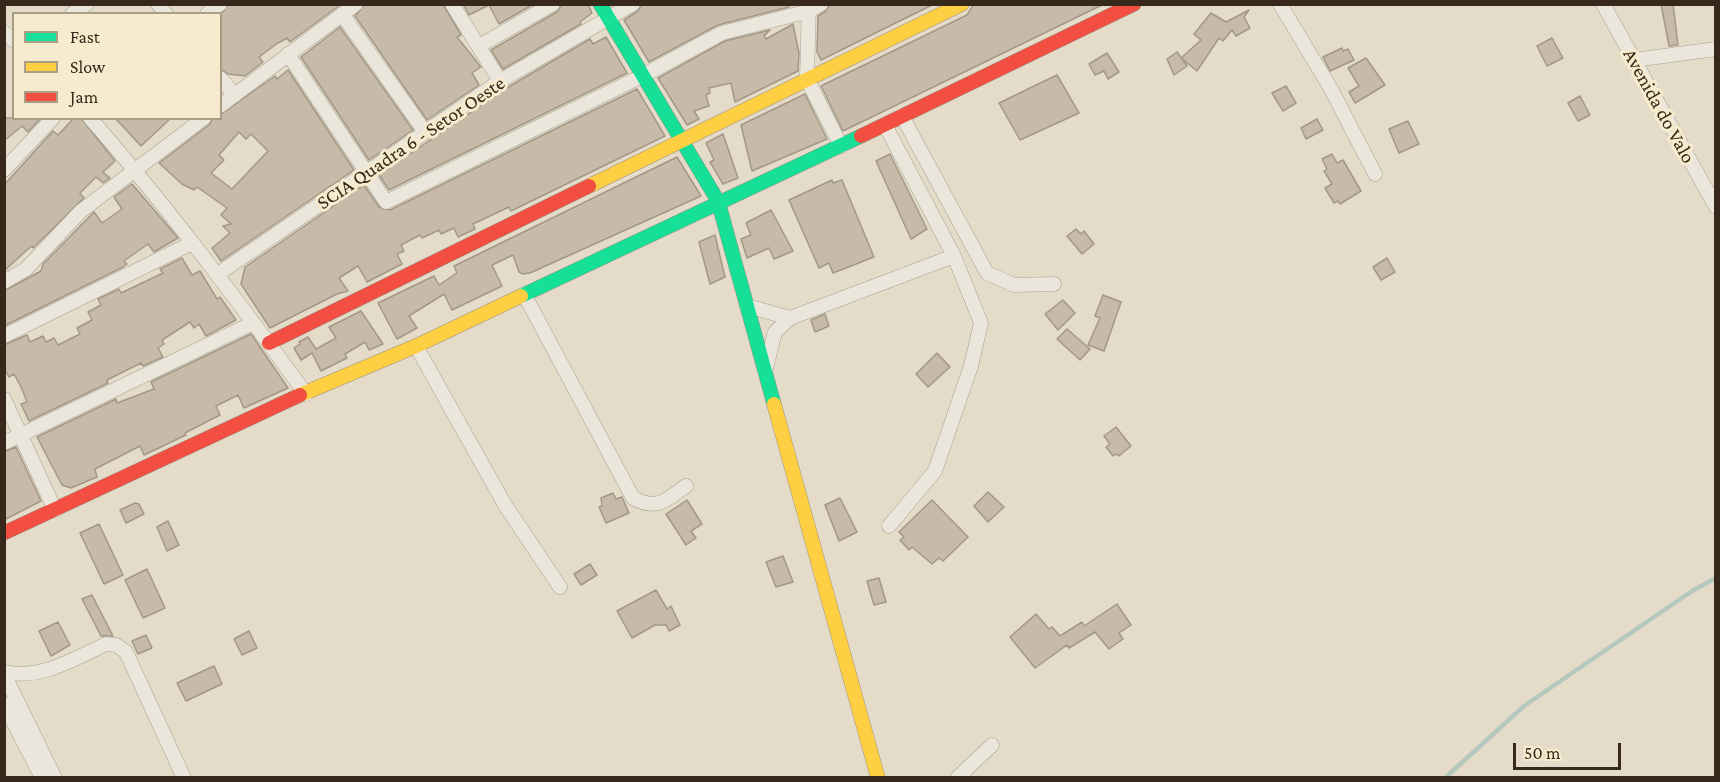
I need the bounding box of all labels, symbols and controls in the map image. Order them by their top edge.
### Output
legend [12,12,222,120]
text: Fast [70,27,100,47]
street label: Avenida do Valo [1618,44,1700,168]
text: Slow [70,57,105,77]
street label: SCIA Quadra 6 - Setor Oeste [312,71,510,215]
text: Jam [70,87,98,107]
scale bar [1516,731,1624,769]
text: 50 m [1524,743,1561,763]

